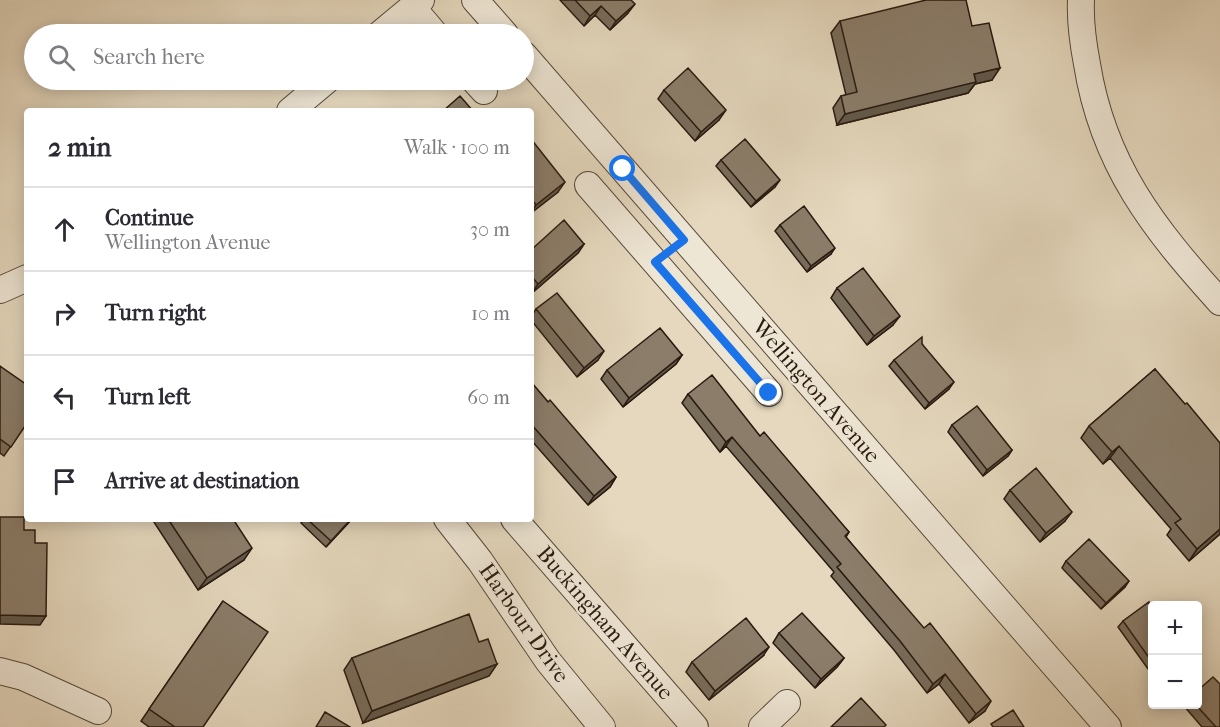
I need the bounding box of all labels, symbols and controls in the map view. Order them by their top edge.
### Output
search box [24,24,534,90]
icon: search [45,41,78,74]
text: Search here [93,44,205,70]
text: 2 min [48,132,111,163]
text: Walk · 100 m [404,136,510,159]
route start [609,155,635,181]
text: Continue [105,205,194,231]
icon: ahead [48,213,81,246]
text: 30 m [470,218,510,241]
text: Wellington Avenue [105,231,270,254]
icon: right [48,297,81,330]
text: Turn right [105,300,206,326]
text: 10 m [471,302,510,325]
street label: Wellington Avenue [746,313,886,468]
route end [755,379,781,405]
icon: left [48,381,81,414]
text: Turn left [105,384,191,410]
text: 60 m [467,386,510,409]
icon: arrive [48,465,81,498]
text: Arrive at destination [105,468,299,494]
street label: Buckingham Avenue [531,541,679,705]
street label: Harbour Drive [473,558,575,688]
map controls [1148,601,1202,709]
button: + [1148,601,1202,655]
button: − [1148,655,1202,709]

